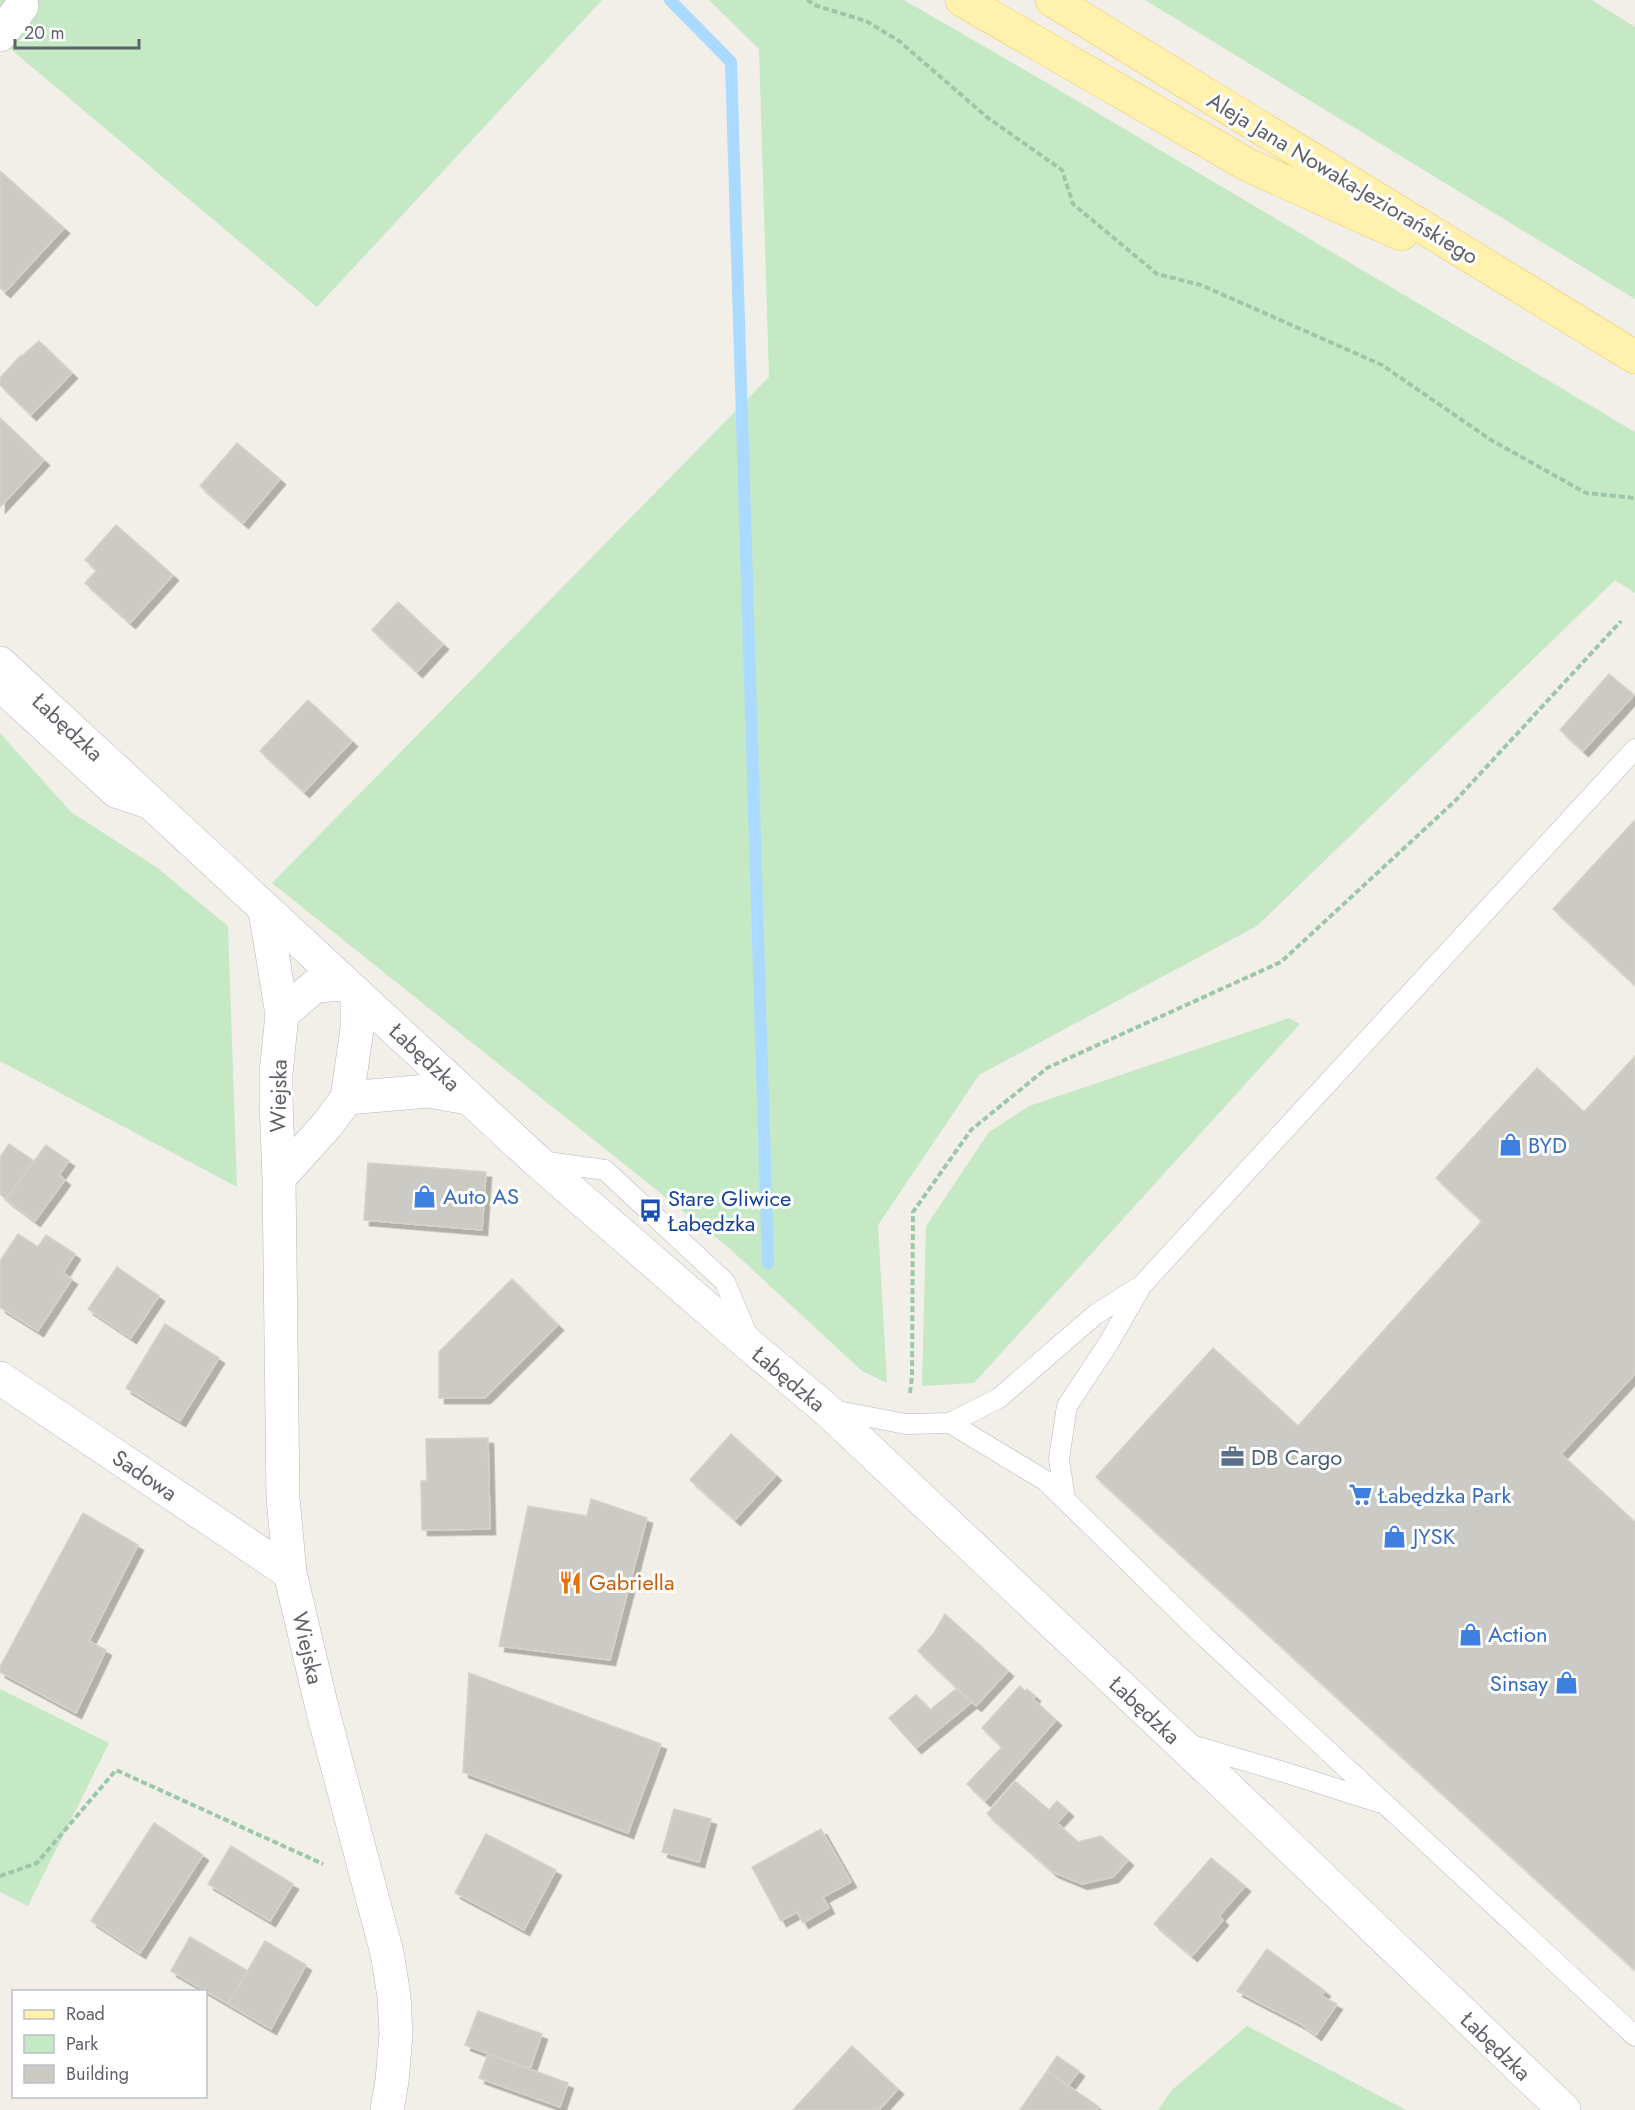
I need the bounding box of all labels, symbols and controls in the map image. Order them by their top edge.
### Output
scale bar [15,12,140,50]
text: 20 m [24,20,64,46]
street label: Aleja Jana Nowaka-Jeziorańskiego [1201,84,1485,272]
street label: Łabędzka [24,685,111,768]
street label: Łabędzka [381,1015,468,1098]
street label: Wiejska [261,1059,295,1133]
place label: BYD [1528,1129,1567,1161]
shop icon: BYD [1497,1132,1523,1158]
place label: Auto AS [443,1180,519,1212]
place label: Stare Gliwice Łabędzka [667,1182,791,1239]
shop icon: Auto AS [412,1183,438,1209]
bus stop icon: Stare Gliwice Łabędzka [637,1198,663,1224]
street label: Łabędzka [745,1338,833,1419]
street label: Sadowa [106,1441,184,1509]
place label: DB Cargo [1251,1441,1342,1473]
office icon: DB Cargo [1220,1444,1246,1470]
place label: Łabędzka Park [1377,1479,1511,1511]
supermarket icon: Łabędzka Park [1347,1482,1373,1508]
place label: JYSK [1410,1520,1456,1552]
shop icon: JYSK [1382,1523,1408,1549]
place label: Gabriella [589,1566,674,1598]
restaurant icon: Gabriella [558,1569,584,1595]
street label: Wiejska [284,1609,332,1687]
place label: Action [1488,1618,1548,1650]
shop icon: Action [1457,1621,1483,1647]
place label: Sinsay [1490,1667,1548,1699]
street label: Łabędzka [1101,1668,1188,1751]
shop icon: Sinsay [1553,1670,1579,1696]
legend [12,1990,207,2098]
text: Road [66,2001,105,2027]
street label: Łabędzka [1453,2003,1539,2088]
text: Park [66,2031,98,2057]
text: Building [66,2061,129,2087]

